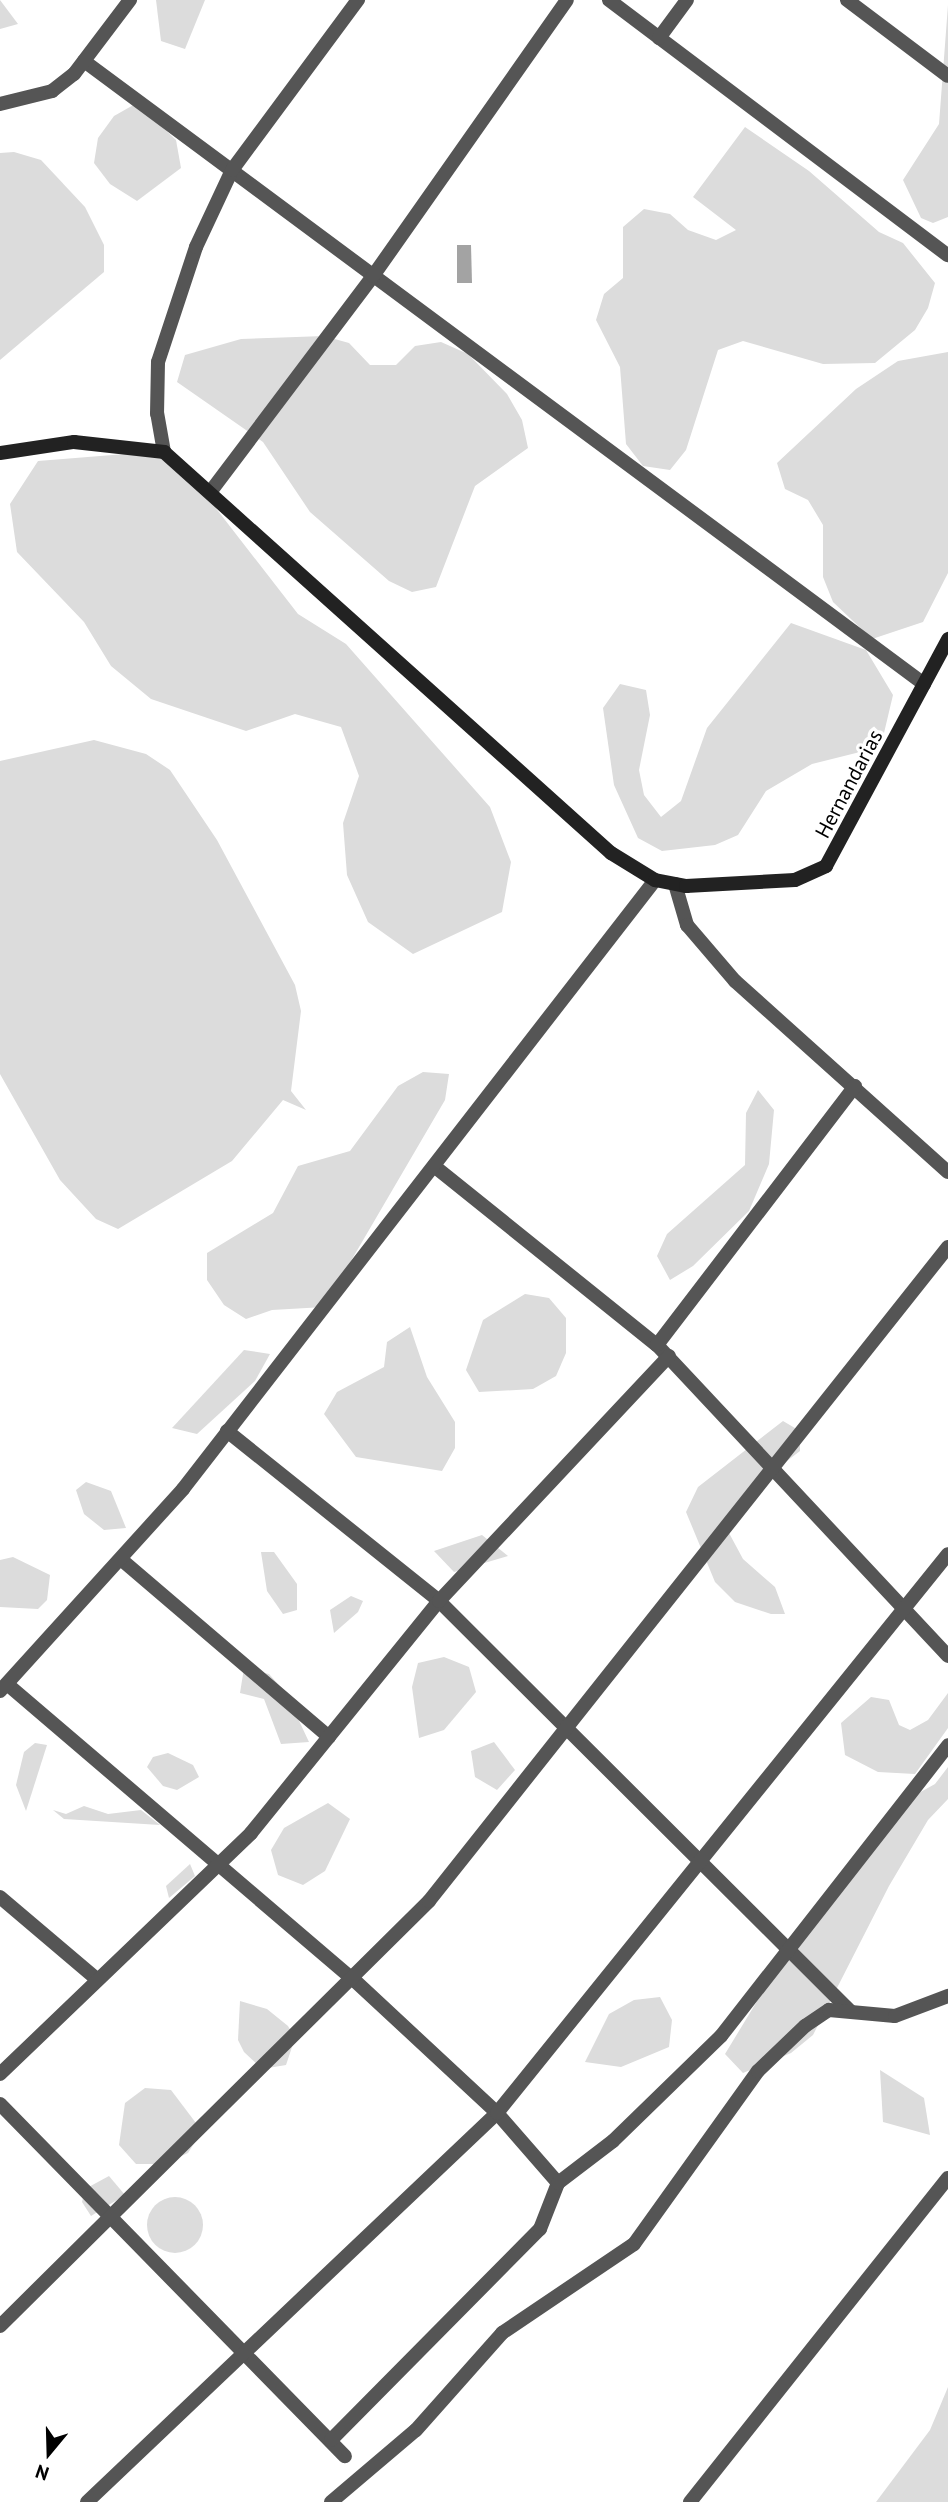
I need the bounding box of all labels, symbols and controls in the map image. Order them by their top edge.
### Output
street label: Hernandarias [810,726,888,842]
north arrow [14,2418,84,2488]
text: N [32,2459,52,2486]

